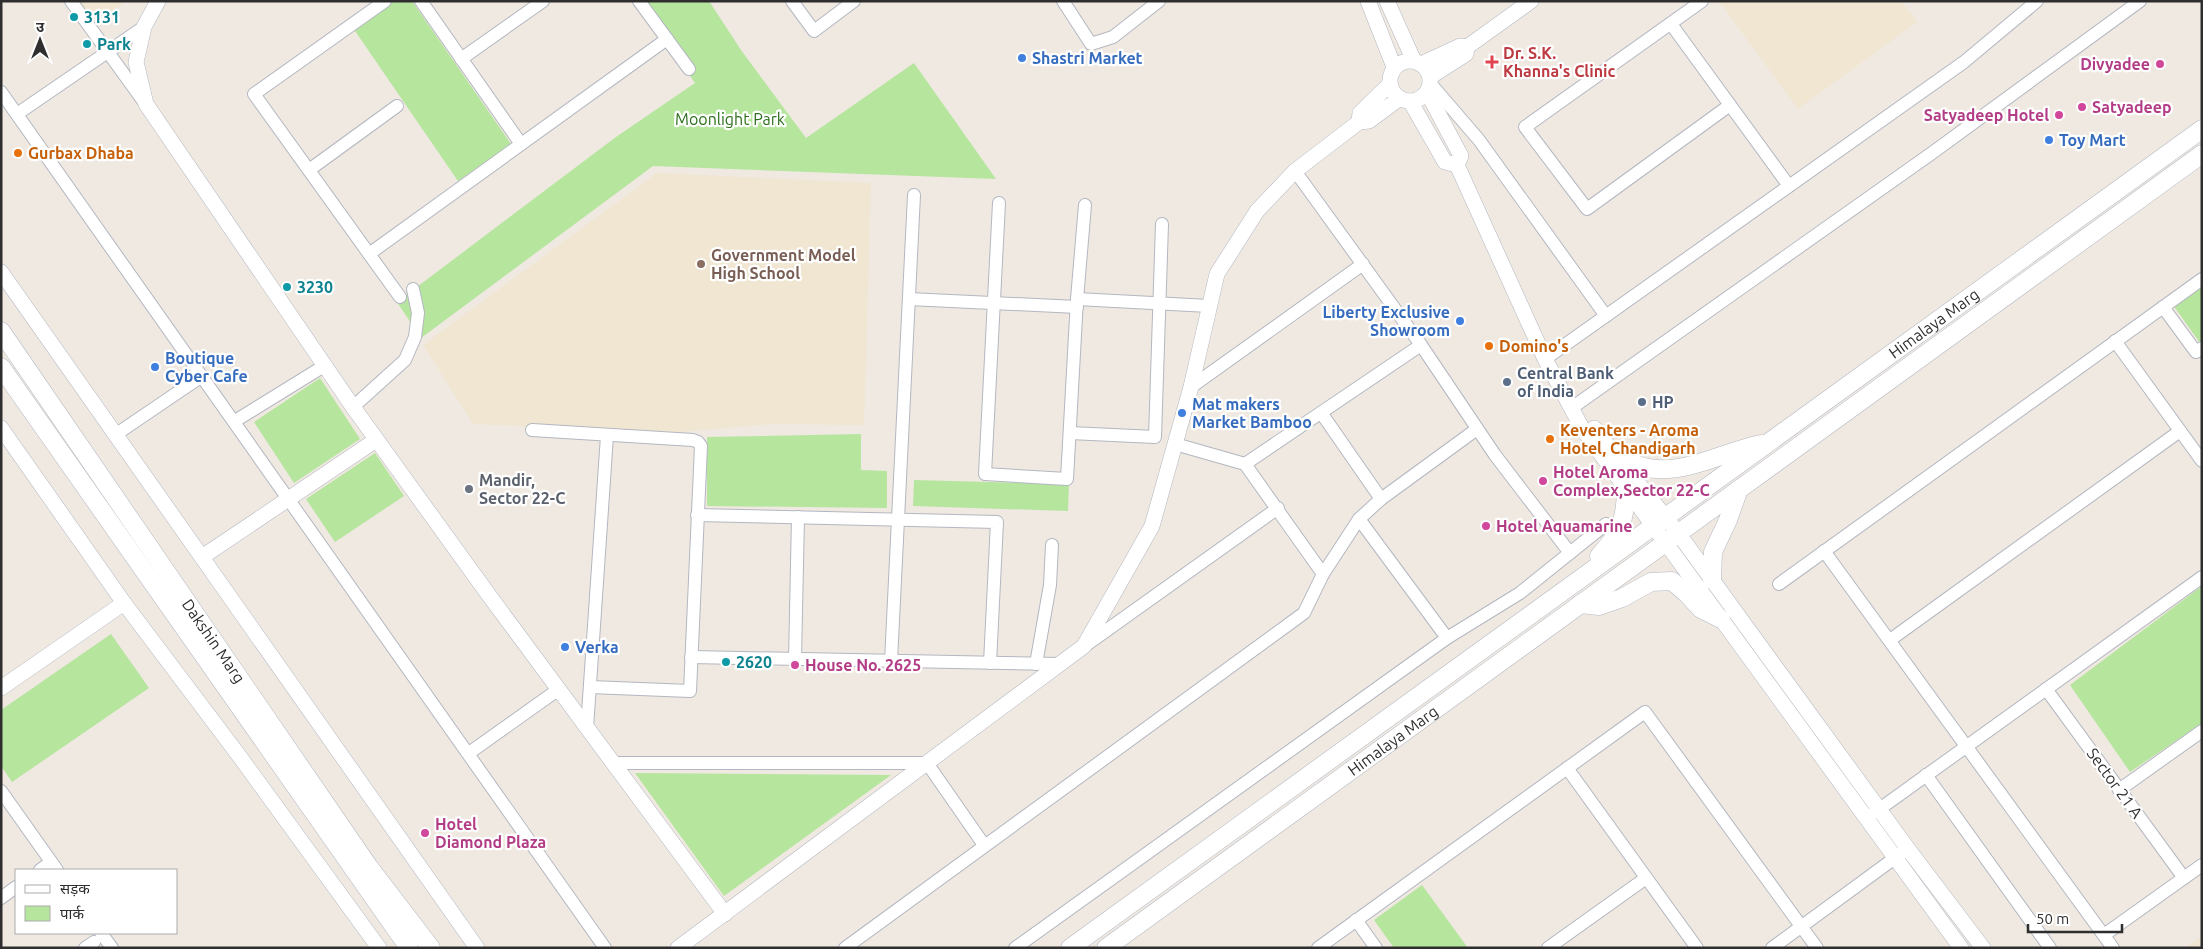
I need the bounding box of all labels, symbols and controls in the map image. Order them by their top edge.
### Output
place label: 3131 [84,8,120,26]
marker: 3131 [68,11,80,23]
north arrow [15,15,65,65]
text: उ [36,19,45,35]
place label: Park [97,35,131,53]
marker: Park [81,38,93,50]
place label: Dr. S.K. Khanna's Clinic [1503,44,1615,80]
place label: Shastri Market [1032,49,1143,67]
marker: Shastri Market [1016,52,1028,64]
marker: Dr. S.K. Khanna's Clinic [1485,55,1499,69]
place label: Divyadee [2080,55,2150,73]
marker: Divyadee [2154,58,2166,70]
place label: Satyadeep [2092,98,2172,116]
marker: Satyadeep [2076,101,2088,113]
place label: Satyadeep Hotel [1924,106,2049,124]
marker: Satyadeep Hotel [2053,109,2065,121]
park label: Moonlight Park [675,110,785,128]
place label: Toy Mart [2059,131,2126,149]
marker: Toy Mart [2043,134,2055,146]
place label: Gurbax Dhaba [28,144,134,162]
marker: Gurbax Dhaba [12,147,24,159]
place label: Government Model High School [711,246,856,282]
marker: Government Model High School [695,258,707,270]
place label: 3230 [297,278,333,296]
marker: 3230 [281,281,293,293]
street label: Himalaya Marg [1885,285,1982,362]
place label: Liberty Exclusive Showroom [1322,303,1450,339]
marker: Liberty Exclusive Showroom [1454,315,1466,327]
place label: Domino's [1499,337,1569,355]
marker: Domino's [1483,340,1495,352]
place label: Boutique Cyber Cafe [165,349,248,385]
marker: Boutique Cyber Cafe [149,361,161,373]
place label: Central Bank of India [1517,364,1614,400]
marker: Central Bank of India [1501,376,1513,388]
place label: HP [1652,393,1674,411]
place label: Mat makers Market Bamboo [1192,395,1312,431]
marker: HP [1636,396,1648,408]
marker: Mat makers Market Bamboo [1176,407,1188,419]
place label: Keventers - Aroma Hotel, Chandigarh [1560,421,1699,457]
marker: Keventers - Aroma Hotel, Chandigarh [1544,433,1556,445]
place label: Hotel Aroma Complex,Sector 22-C [1553,463,1710,499]
place label: Mandir, Sector 22-C [479,471,566,507]
marker: Hotel Aroma Complex,Sector 22-C [1537,475,1549,487]
marker: Mandir, Sector 22-C [463,483,475,495]
place label: Hotel Aquamarine [1496,517,1633,535]
marker: Hotel Aquamarine [1480,520,1492,532]
street label: Dakshin Marg [179,596,249,686]
place label: Verka [575,638,619,656]
marker: Verka [559,641,571,653]
place label: 2620 [736,653,772,671]
marker: 2620 [720,656,732,668]
place label: House No. 2625 [805,656,921,674]
marker: House No. 2625 [789,659,801,671]
street label: Himalaya Marg [1344,702,1441,779]
street label: Sector 21 A [2084,744,2147,822]
place label: Hotel Diamond Plaza [435,815,546,851]
marker: Hotel Diamond Plaza [419,827,431,839]
legend [15,869,178,934]
text: सड़क [60,880,90,897]
scale bar [2028,902,2122,934]
text: पार्क [60,905,84,922]
text: 50 m [2036,910,2069,927]

